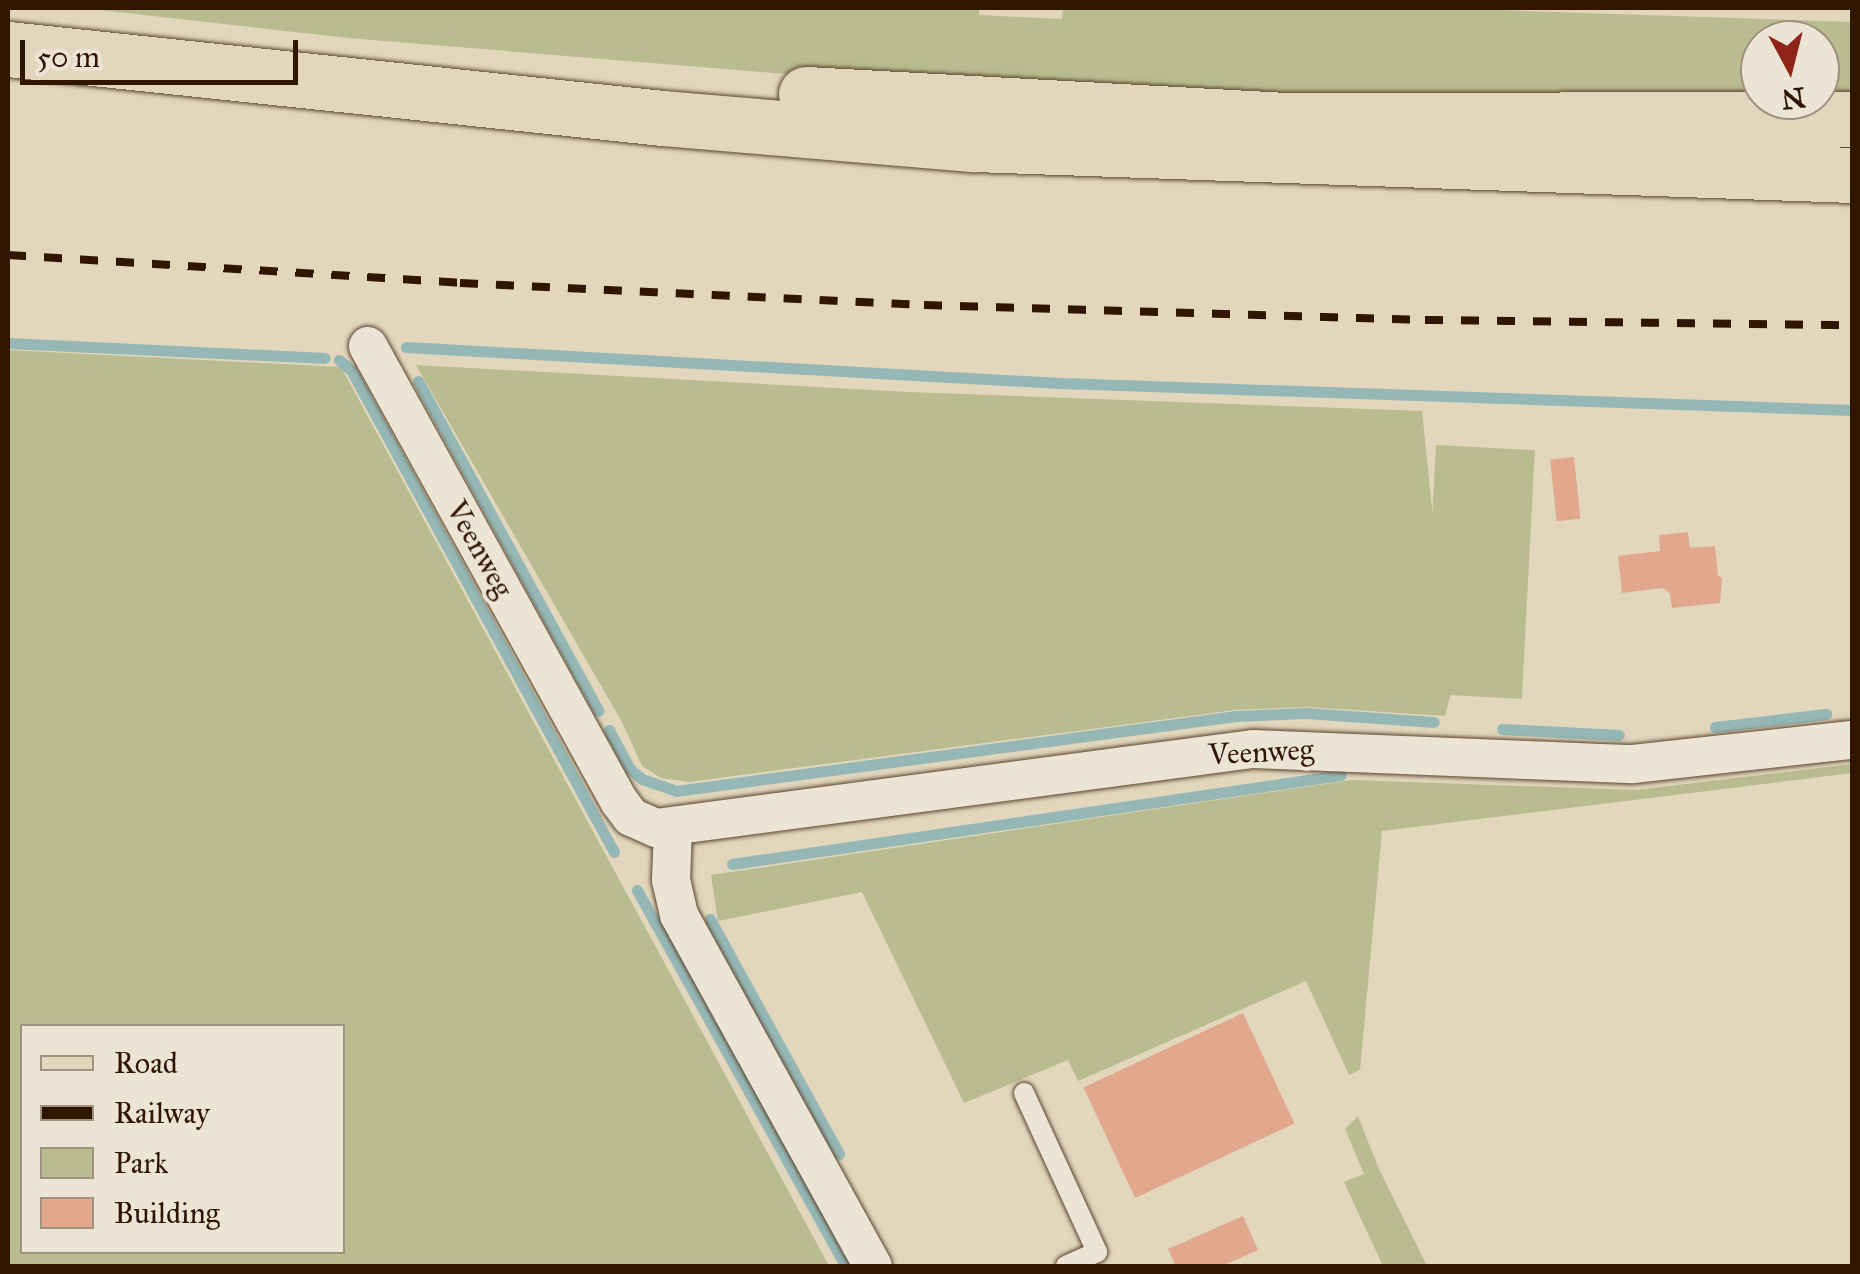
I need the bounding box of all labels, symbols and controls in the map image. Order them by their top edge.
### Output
scale bar [25,20,302,82]
north arrow [1740,20,1840,120]
text: 50 m [37,39,100,75]
text: N [1780,79,1807,117]
street label: Veenweg [439,494,521,604]
street label: Veenweg [1207,731,1315,773]
legend [20,1024,345,1254]
text: Road [114,1045,178,1081]
text: Railway [114,1095,210,1131]
text: Park [114,1145,168,1181]
text: Building [114,1195,220,1231]

